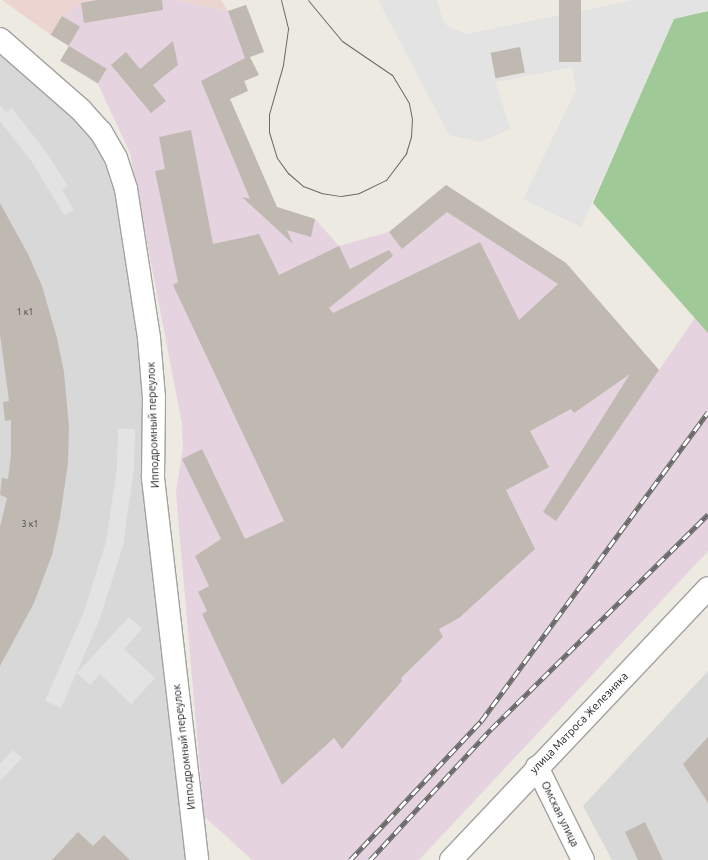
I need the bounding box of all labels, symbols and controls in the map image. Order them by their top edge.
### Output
house number: 1 к1 [17,307,33,317]
street label: Ипподромный переулок [144,362,162,488]
house number: 3 к1 [22,519,38,529]
street label: улица Матроса Железняка [527,670,631,776]
street label: Ипподромный переулок [170,683,198,811]
street label: Омская улица [538,779,582,849]

